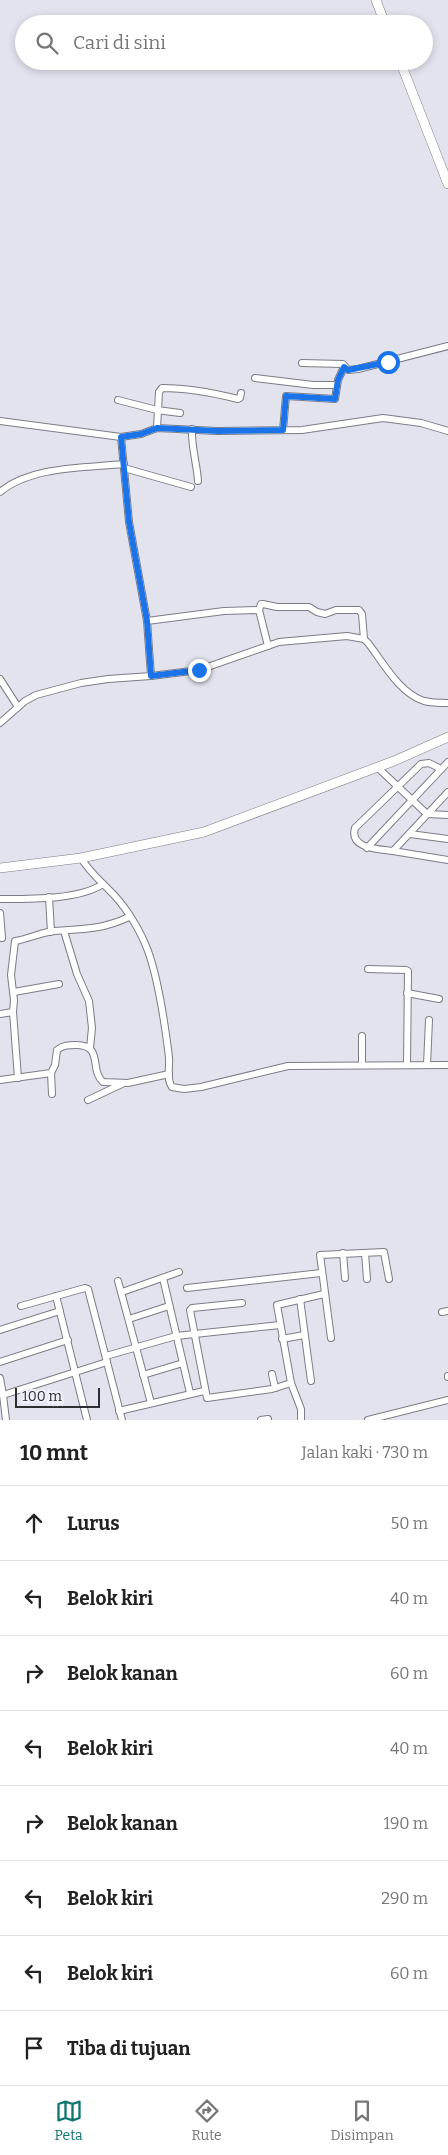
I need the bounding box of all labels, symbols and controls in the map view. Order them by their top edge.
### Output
search box [15,15,433,70]
icon: search [33,29,61,57]
text: Cari di sini [73,31,166,54]
route start [377,351,400,374]
route end [188,659,211,682]
scale bar [15,1385,100,1408]
text: 100 m [22,1388,62,1405]
text: 10 mnt [20,1440,88,1466]
text: Jalan kaki · 730 m [302,1443,428,1462]
icon: ahead [20,1509,48,1537]
text: Lurus [67,1512,120,1535]
text: 50 m [391,1514,428,1533]
icon: left [20,1584,48,1612]
text: Belok kiri [67,1587,153,1610]
text: 40 m [390,1589,428,1608]
icon: right [20,1659,48,1687]
text: Belok kanan [67,1662,178,1685]
text: 60 m [390,1664,428,1683]
icon: left [20,1734,48,1762]
text: Belok kiri [67,1737,153,1760]
text: 40 m [390,1739,428,1758]
icon: right [20,1809,48,1837]
text: Belok kanan [67,1812,178,1835]
text: 190 m [383,1814,428,1833]
icon: left [20,1884,48,1912]
text: Belok kiri [67,1887,153,1910]
text: 290 m [381,1889,428,1908]
icon: left [20,1959,48,1987]
text: Belok kiri [67,1962,153,1985]
text: 60 m [390,1964,428,1983]
icon: arrive [20,2034,48,2062]
text: Tiba di tujuan [67,2037,191,2060]
tab: Peta [54,2097,83,2144]
tab: Rute [192,2097,222,2144]
tab: Disimpan [331,2097,394,2144]

